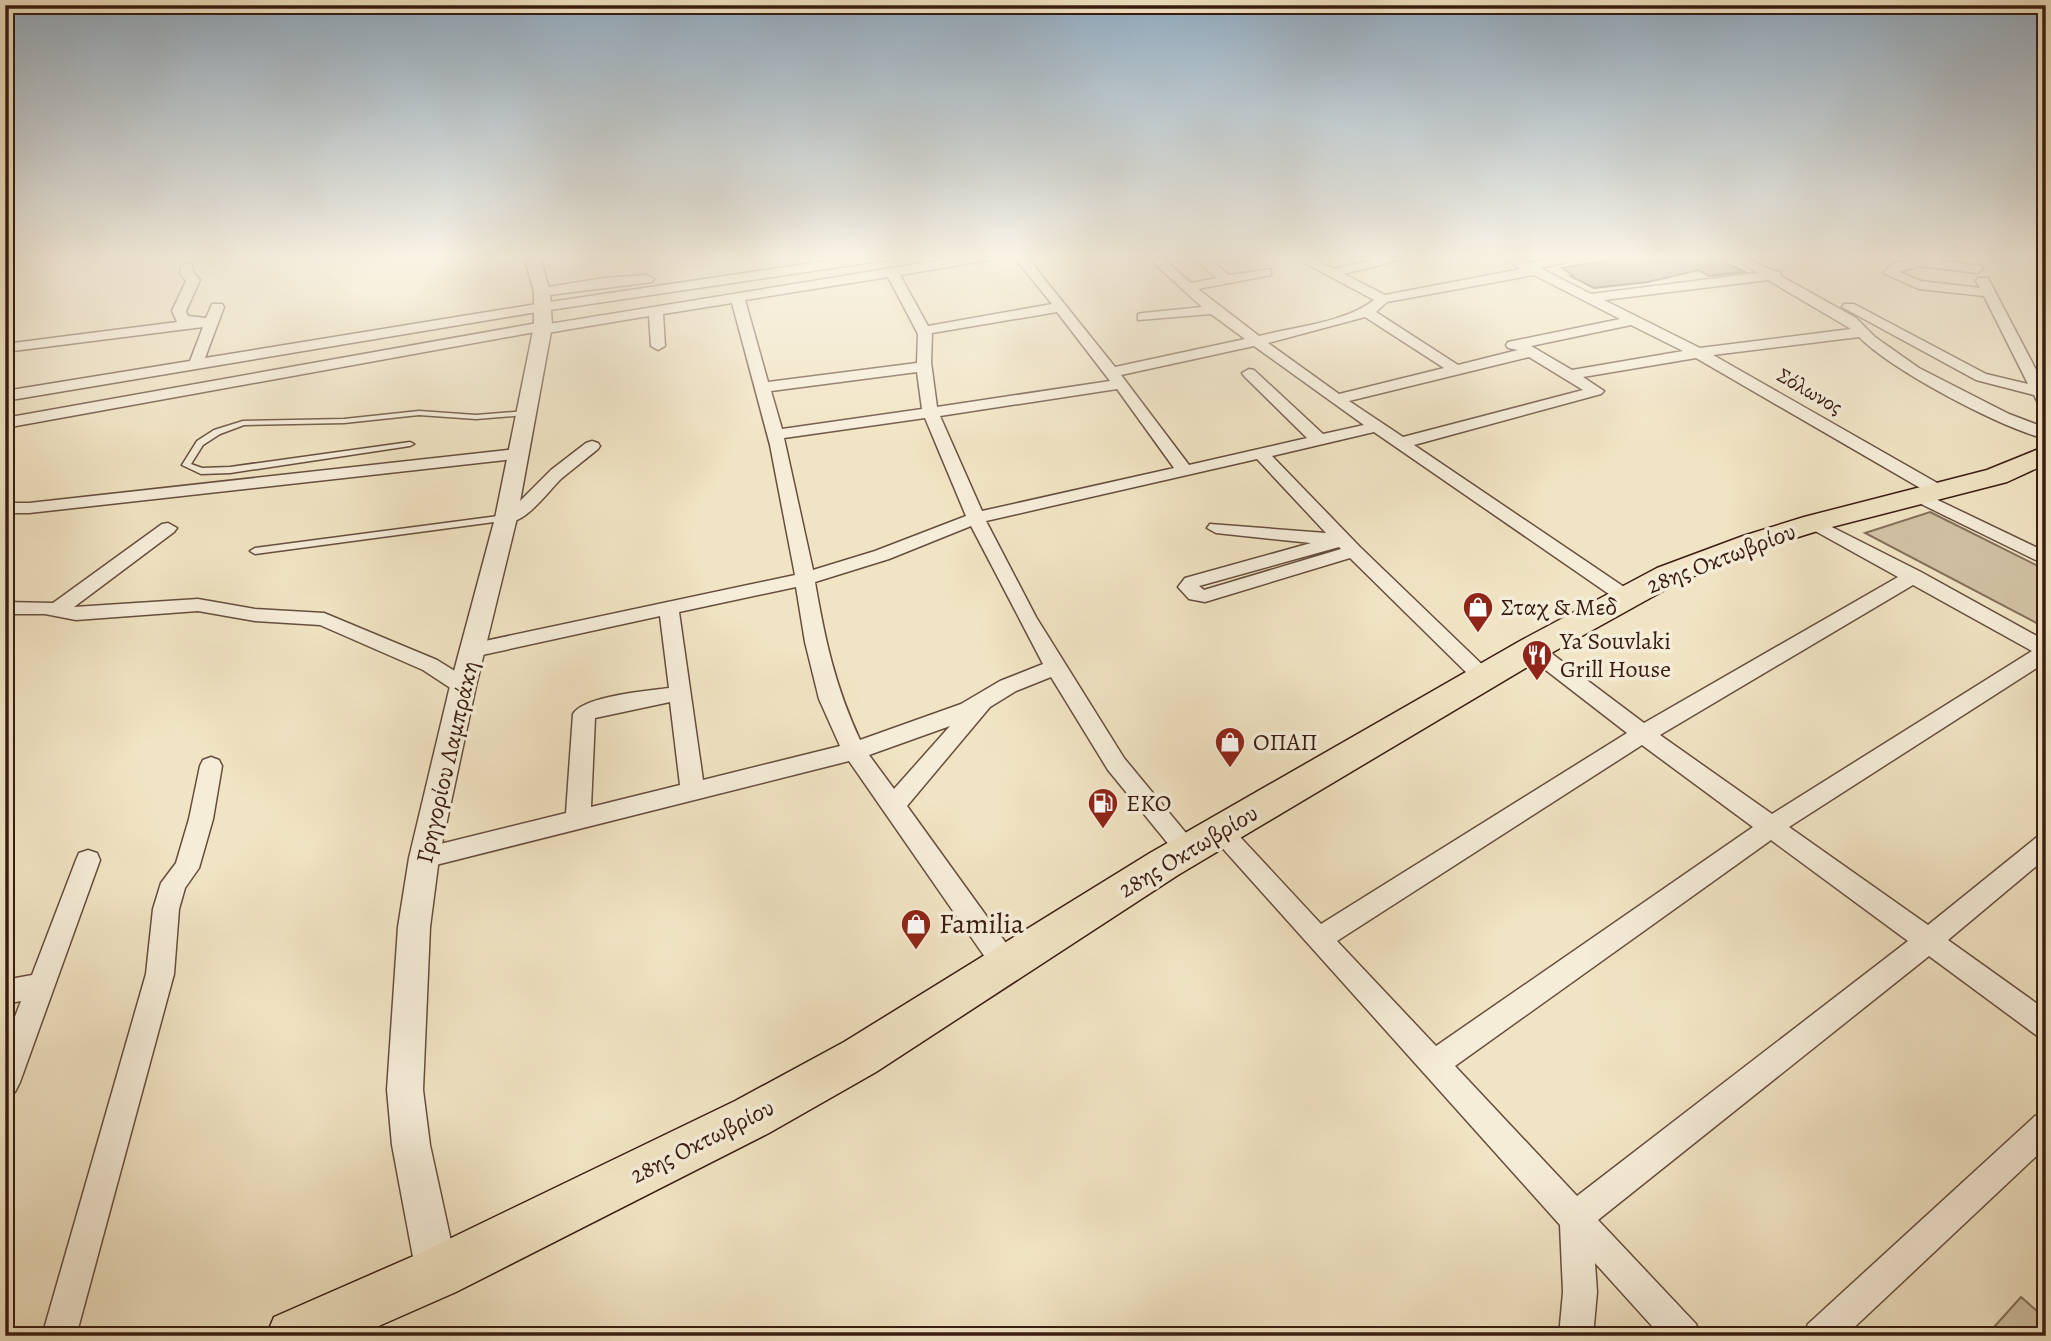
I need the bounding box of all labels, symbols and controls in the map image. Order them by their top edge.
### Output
street label: Σόλωνος [1772,361,1848,421]
street label: 28ης Οκτωβρίου [1642,515,1800,601]
shop icon: Σταχ & Μεδ [1461,590,1495,634]
place label: Σταχ & Μεδ [1501,591,1617,623]
place label: Ya Souvlaki Grill House [1559,625,1671,685]
restaurant icon: Ya Souvlaki Grill House [1520,638,1554,682]
street label: Γρηγορίου Λαμπράκη [408,658,486,866]
shop icon: ΟΠΑΠ [1213,725,1247,769]
place label: ΟΠΑΠ [1253,726,1317,758]
fuel station icon: EKO [1086,786,1120,830]
place label: EKO [1126,787,1171,819]
street label: 28ης Οκτωβρίου [1112,797,1264,905]
place label: Familia [939,905,1024,943]
shop icon: Familia [899,907,933,951]
street label: 28ης Οκτωβρίου [625,1091,779,1191]

